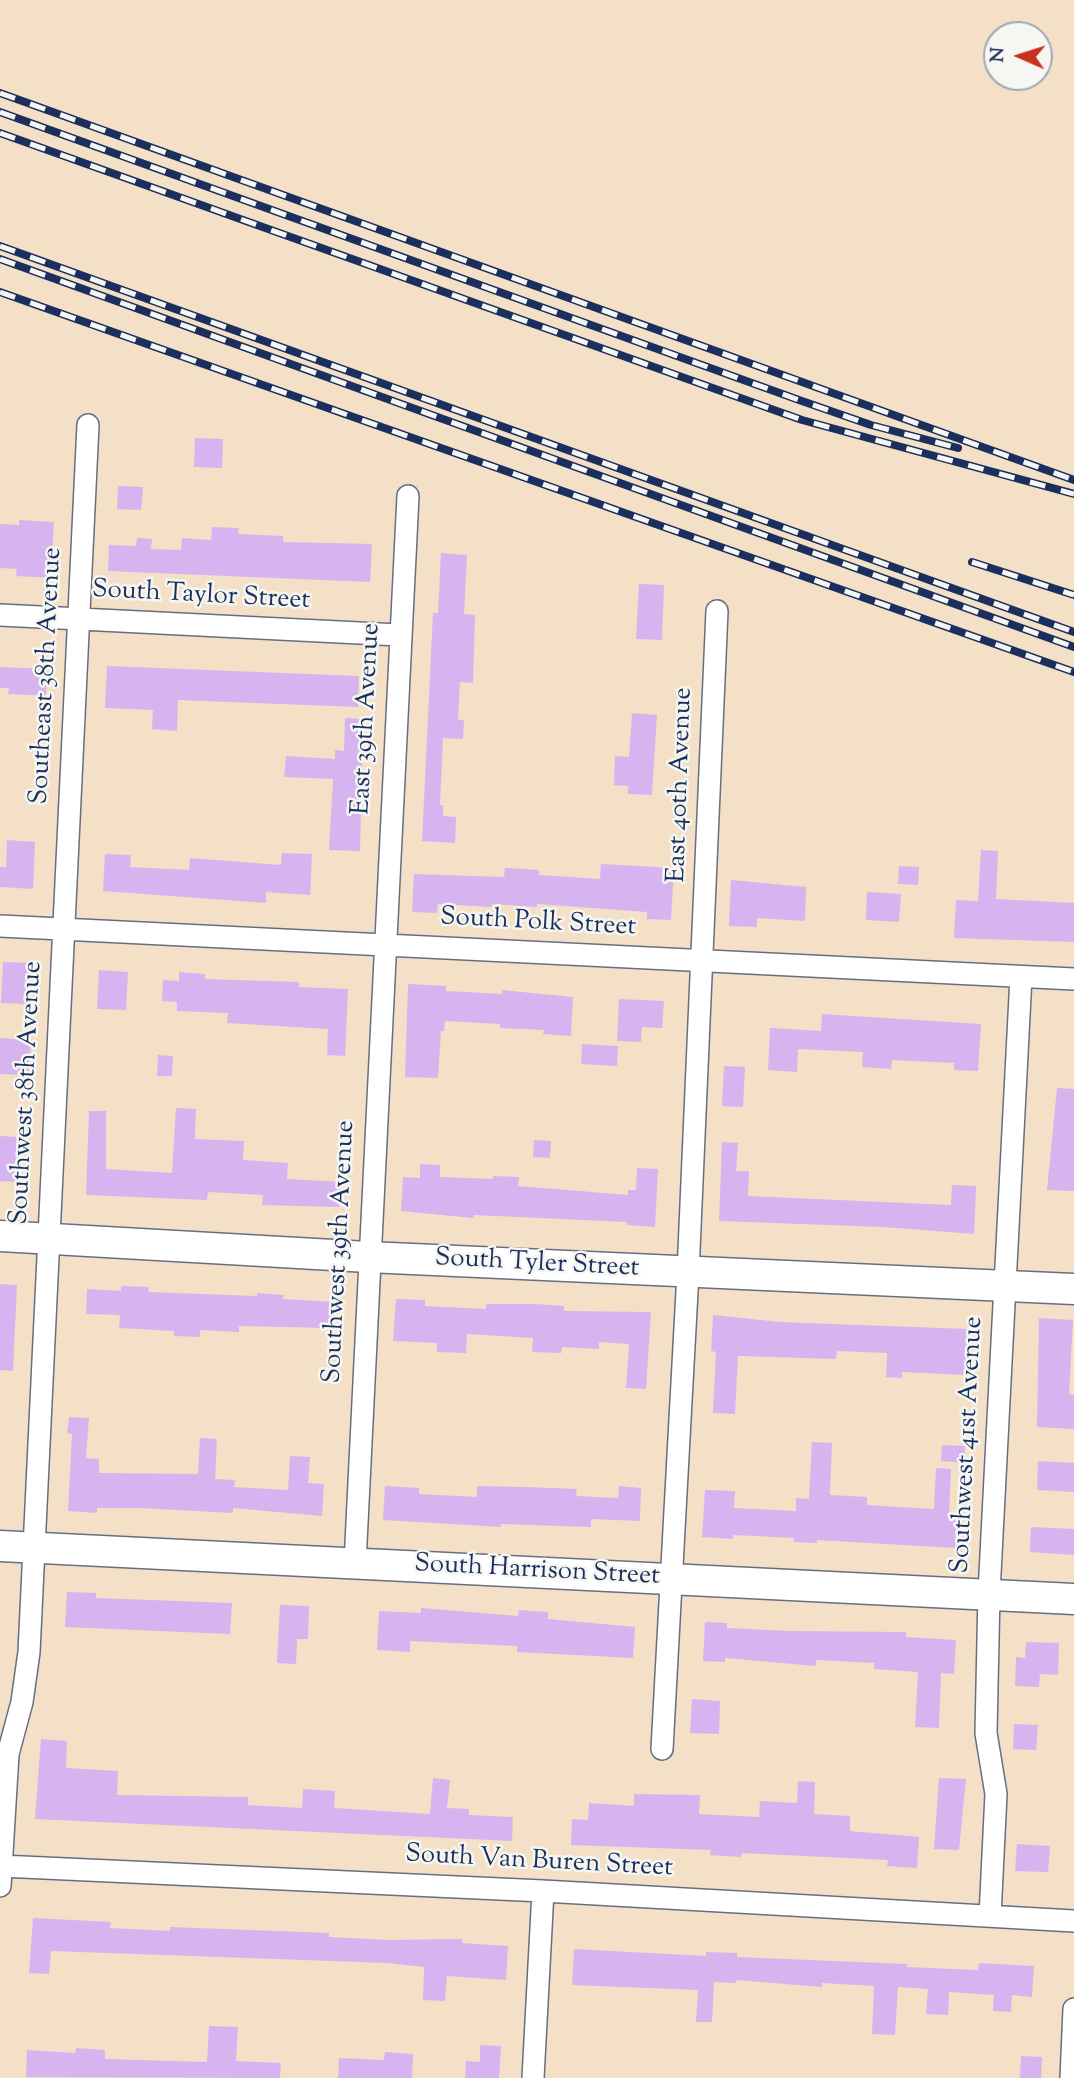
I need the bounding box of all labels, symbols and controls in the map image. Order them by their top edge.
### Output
north arrow [983,21,1053,91]
text: N [985,47,1012,63]
street label: Southeast 38th Avenue [26,547,70,805]
street label: South Taylor Street [91,576,311,618]
street label: East 39th Avenue [347,622,389,816]
street label: East 40th Avenue [663,687,701,883]
street label: South Polk Street [439,903,637,945]
street label: Southwest 38th Avenue [6,960,50,1226]
street label: Southwest 39th Avenue [319,1120,363,1384]
street label: South Tyler Street [434,1244,640,1286]
street label: Southwest 41st Avenue [947,1316,991,1574]
street label: South Harrison Street [413,1550,661,1594]
street label: South Van Buren Street [404,1840,674,1886]

